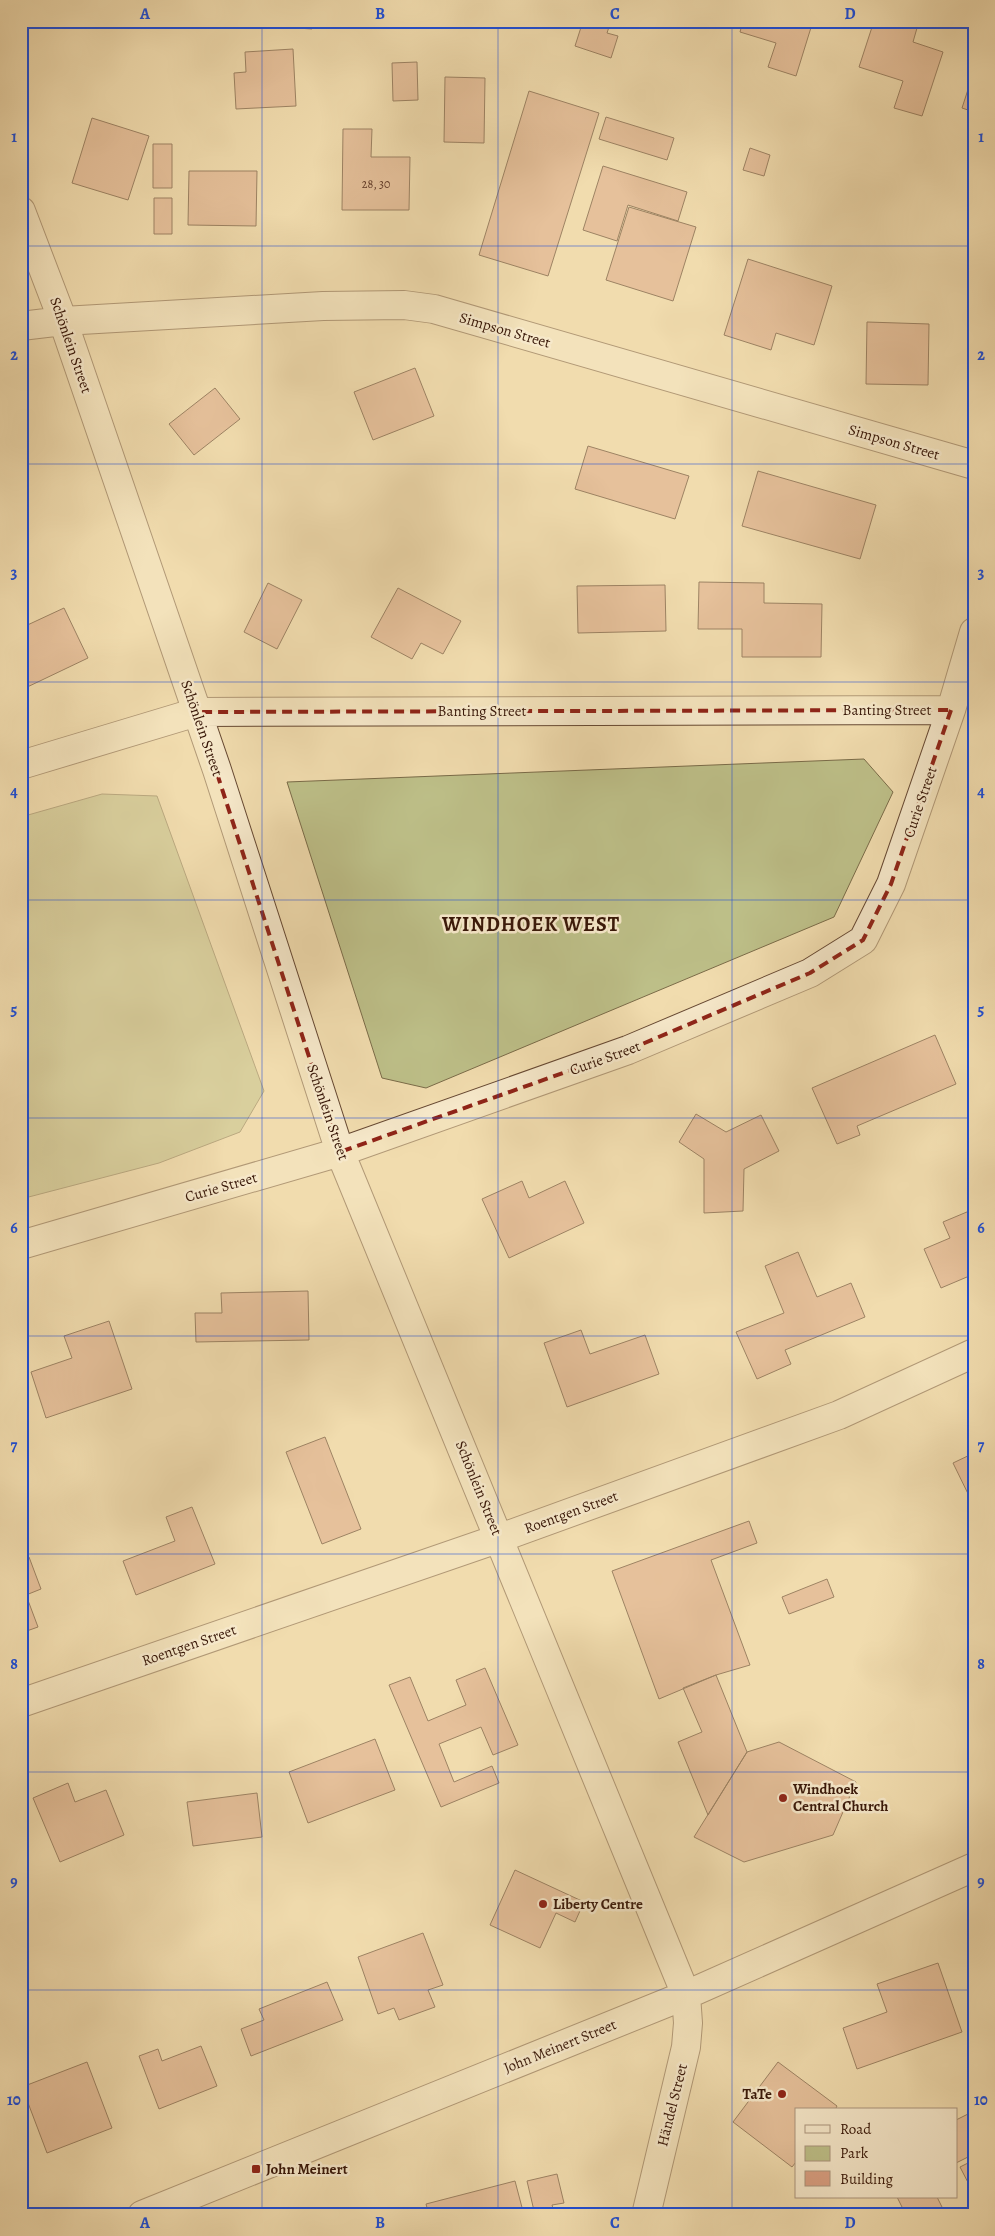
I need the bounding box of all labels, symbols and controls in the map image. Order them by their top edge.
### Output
text: A [139,3,151,25]
text: B [375,3,385,25]
text: C [610,3,620,25]
text: D [844,3,856,25]
text: 1 [11,126,17,148]
text: 1 [978,126,984,148]
house number: 28, 30 [362,176,390,192]
street label: Schönlein Street [45,294,97,396]
street label: Simpson Street [457,307,553,353]
text: 2 [10,344,18,366]
text: 2 [977,344,985,366]
street label: Simpson Street [846,419,942,465]
text: 3 [11,562,18,584]
text: 3 [978,562,985,584]
street label: Schönlein Street [176,677,228,779]
street label: Banting Street [843,700,932,720]
street label: Banting Street [438,701,527,721]
street label: Curie Street [898,764,942,840]
text: 4 [10,781,18,803]
text: 4 [977,781,985,803]
district label: WINDHOEK WEST [441,911,620,938]
text: 5 [11,999,18,1021]
text: 5 [978,999,985,1021]
street label: Curie Street [567,1036,643,1080]
street label: Schönlein Street [302,1061,354,1163]
street label: Curie Street [183,1167,259,1207]
text: 6 [10,1217,18,1239]
text: 6 [977,1217,985,1239]
text: 7 [11,1435,18,1457]
text: 7 [978,1435,985,1457]
street label: Schönlein Street [451,1438,507,1538]
street label: Roentgen Street [521,1486,621,1538]
street label: Roentgen Street [139,1620,239,1670]
text: 8 [10,1653,18,1675]
text: 8 [977,1653,985,1675]
place label: Windhoek Central Church [792,1779,888,1816]
marker: Windhoek Central Church [777,1792,789,1804]
text: 9 [10,1871,18,1893]
text: 9 [977,1871,985,1893]
place label: Liberty Centre [553,1894,643,1914]
marker: Liberty Centre [537,1898,549,1910]
street label: John Meinert Street [501,2014,619,2078]
street label: Händel Street [652,2062,692,2148]
place label: TaTe [743,2084,772,2104]
marker: TaTe [776,2088,788,2100]
text: 10 [7,2089,21,2111]
text: 10 [974,2089,988,2111]
legend [795,2108,958,2198]
text: Road [840,2119,872,2139]
text: Park [840,2143,869,2163]
place label: John Meinert [266,2159,348,2179]
marker: John Meinert [250,2163,262,2175]
text: Building [840,2169,893,2189]
text: A [139,2212,151,2234]
text: B [375,2212,385,2234]
text: C [610,2212,620,2234]
text: D [844,2212,856,2234]

